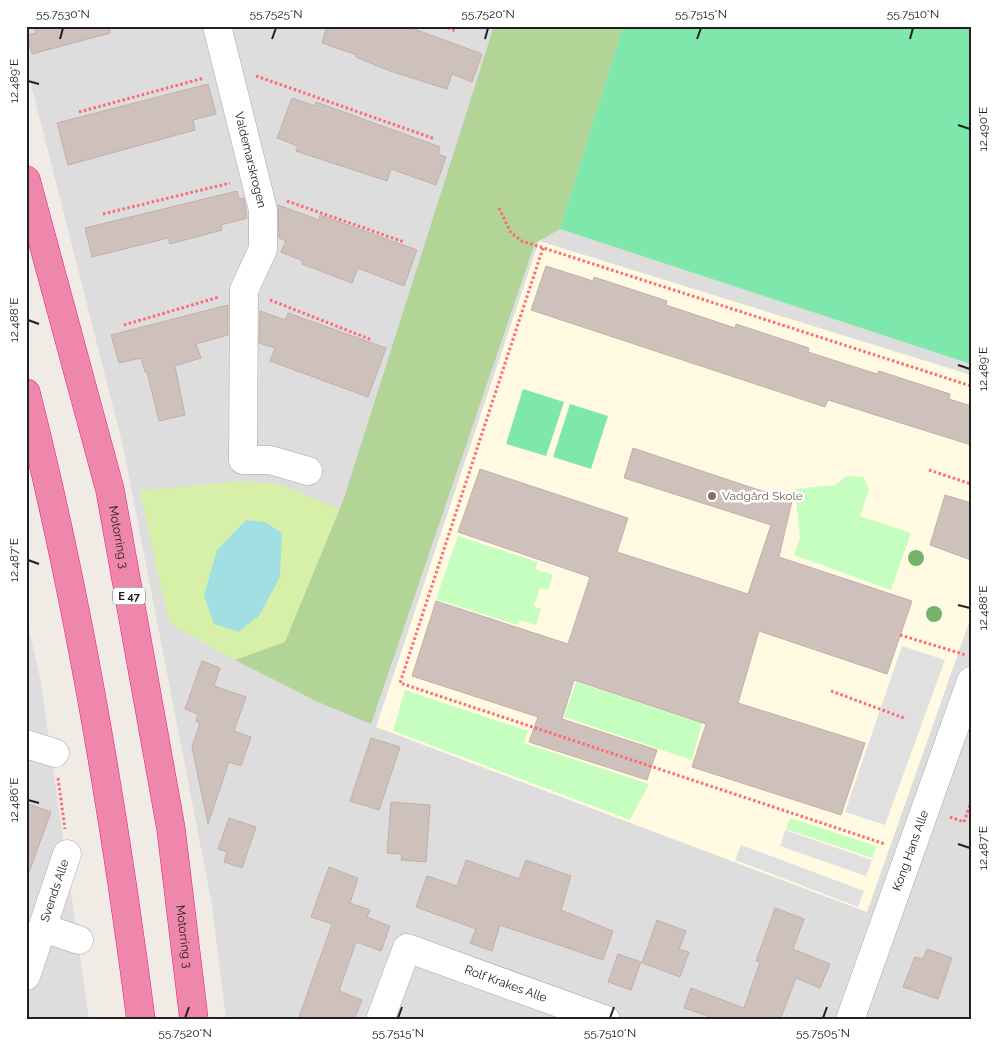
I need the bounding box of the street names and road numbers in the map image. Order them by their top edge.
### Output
street label: Valdemarskrogen [232,110,269,209]
street label: Motorring 3 [106,505,131,570]
road number: E 47 [113,588,145,604]
street label: Kong Hans Alle [890,808,931,893]
street label: Svends Alle [38,858,72,924]
street label: Motorring 3 [173,904,195,969]
street label: Rolf Krakes Alle [463,962,549,1005]

